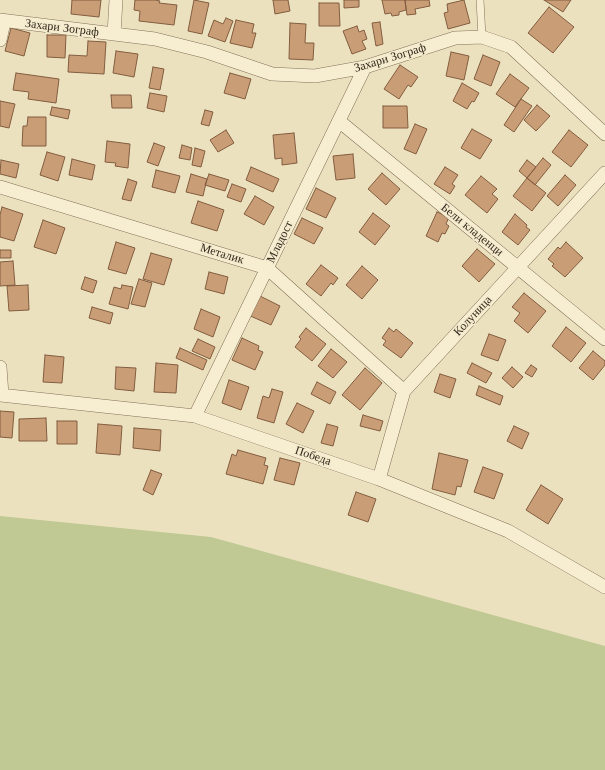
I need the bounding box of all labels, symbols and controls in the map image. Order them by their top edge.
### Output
street label: Захари Зограф [24,16,100,40]
street label: Захари Зограф [352,40,428,76]
street label: Бели кладенци [438,201,506,259]
street label: Младост [264,219,296,265]
street label: Металик [198,241,246,267]
street label: Колуница [451,293,495,339]
street label: Победа [293,443,333,469]

